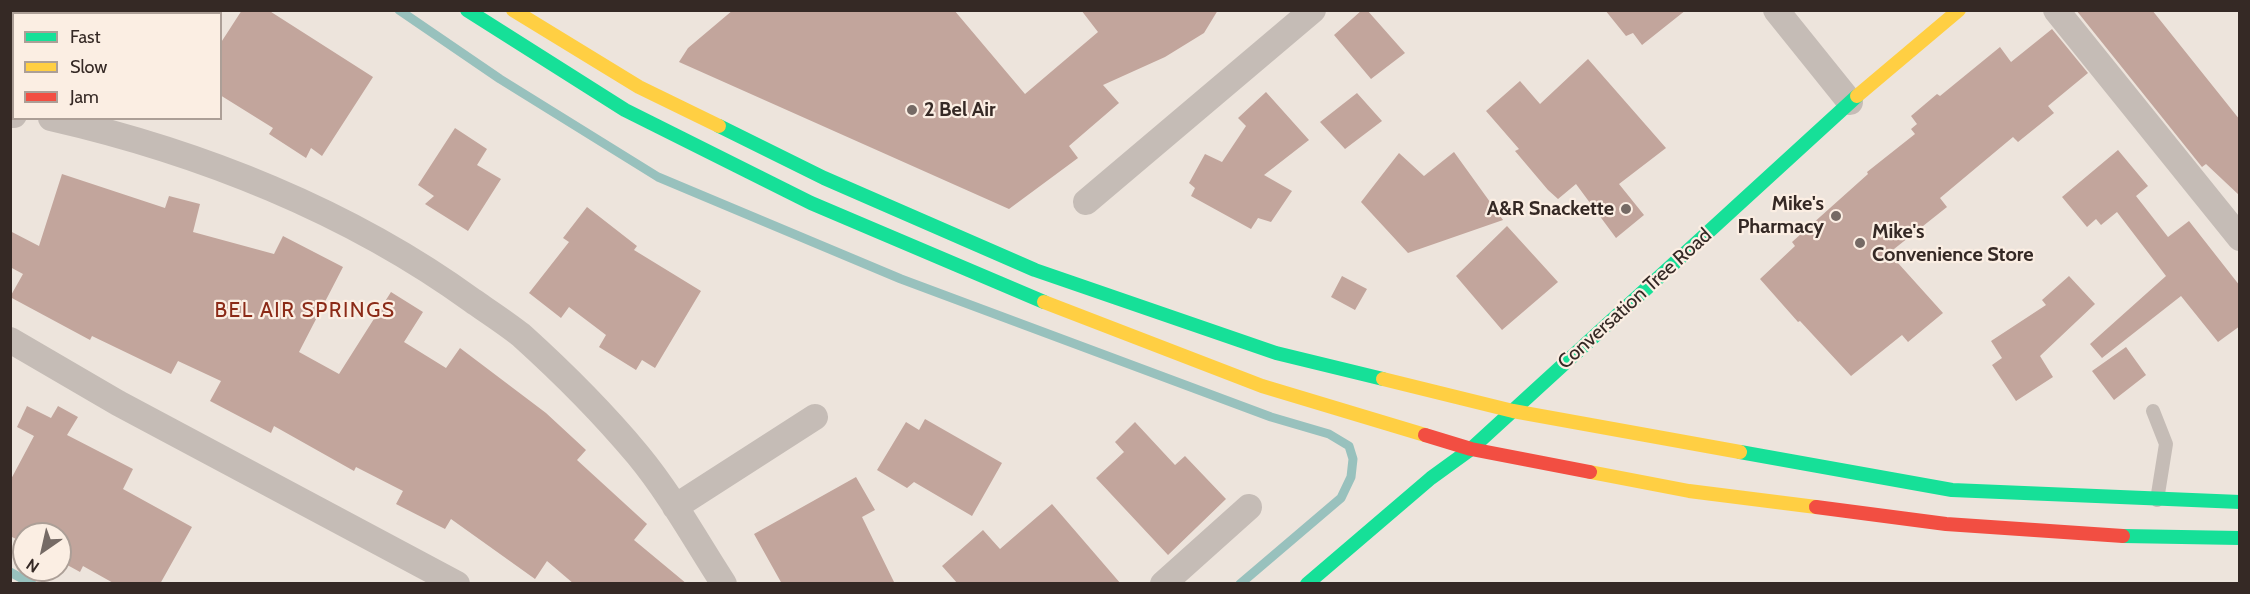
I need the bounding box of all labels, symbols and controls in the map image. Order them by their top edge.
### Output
legend [12,12,222,120]
text: Fast [70,26,101,48]
text: Slow [70,56,107,78]
text: Jam [70,86,99,108]
place label: 2 Bel Air [924,98,996,122]
marker: 2 Bel Air [905,103,919,117]
place label: Mike's Pharmacy [1737,192,1824,239]
place label: A&R Snackette [1487,197,1614,221]
marker: A&R Snackette [1619,202,1633,216]
marker: Mike's Pharmacy [1829,209,1843,223]
place label: Mike's Convenience Store [1872,220,2034,267]
street label: Conversation Tree Road [1553,224,1717,374]
marker: Mike's Convenience Store [1853,236,1867,250]
district label: BEL AIR SPRINGS [214,298,396,324]
north arrow [12,522,72,582]
text: N [23,555,43,577]

